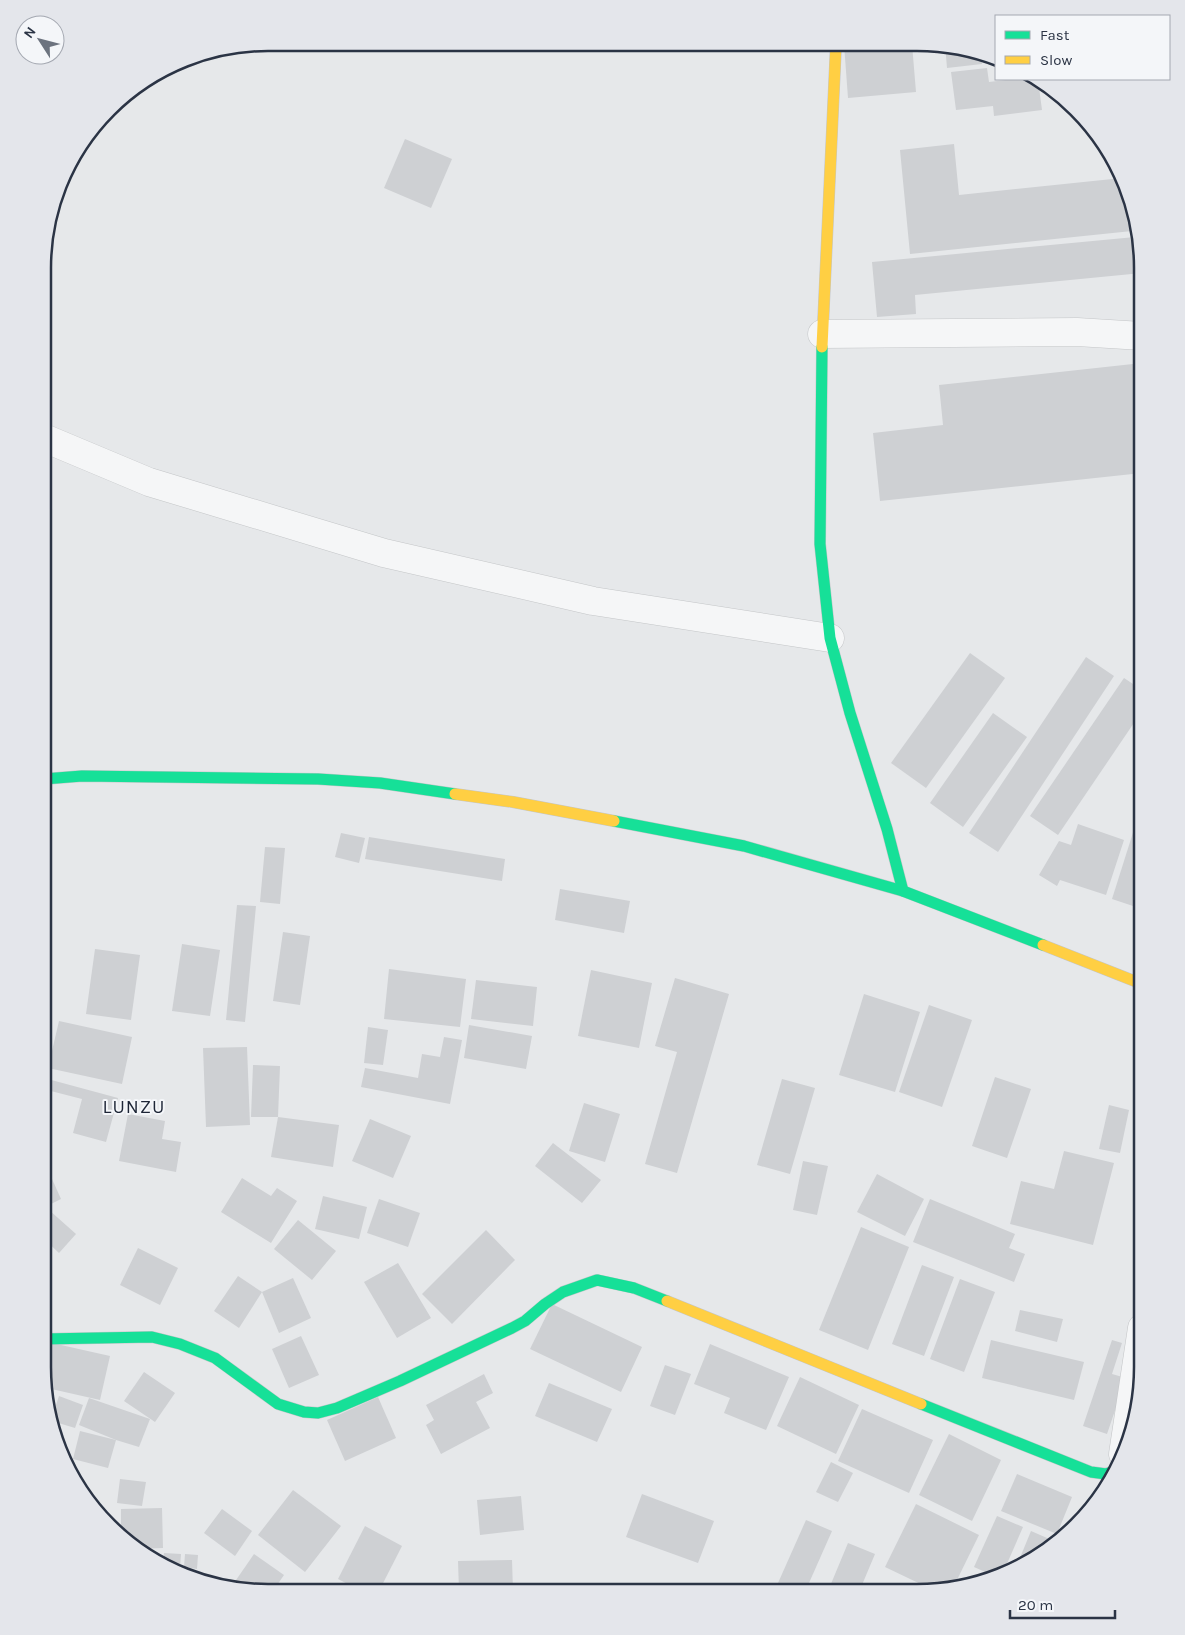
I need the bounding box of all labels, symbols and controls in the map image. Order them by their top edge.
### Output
north arrow [15,15,65,65]
legend [995,15,1170,80]
text: N [20,24,40,42]
text: Fast [1040,26,1070,44]
text: Slow [1040,51,1072,69]
district label: LUNZU [103,1096,165,1118]
scale bar [1010,1588,1115,1620]
text: 20 m [1018,1596,1053,1614]

